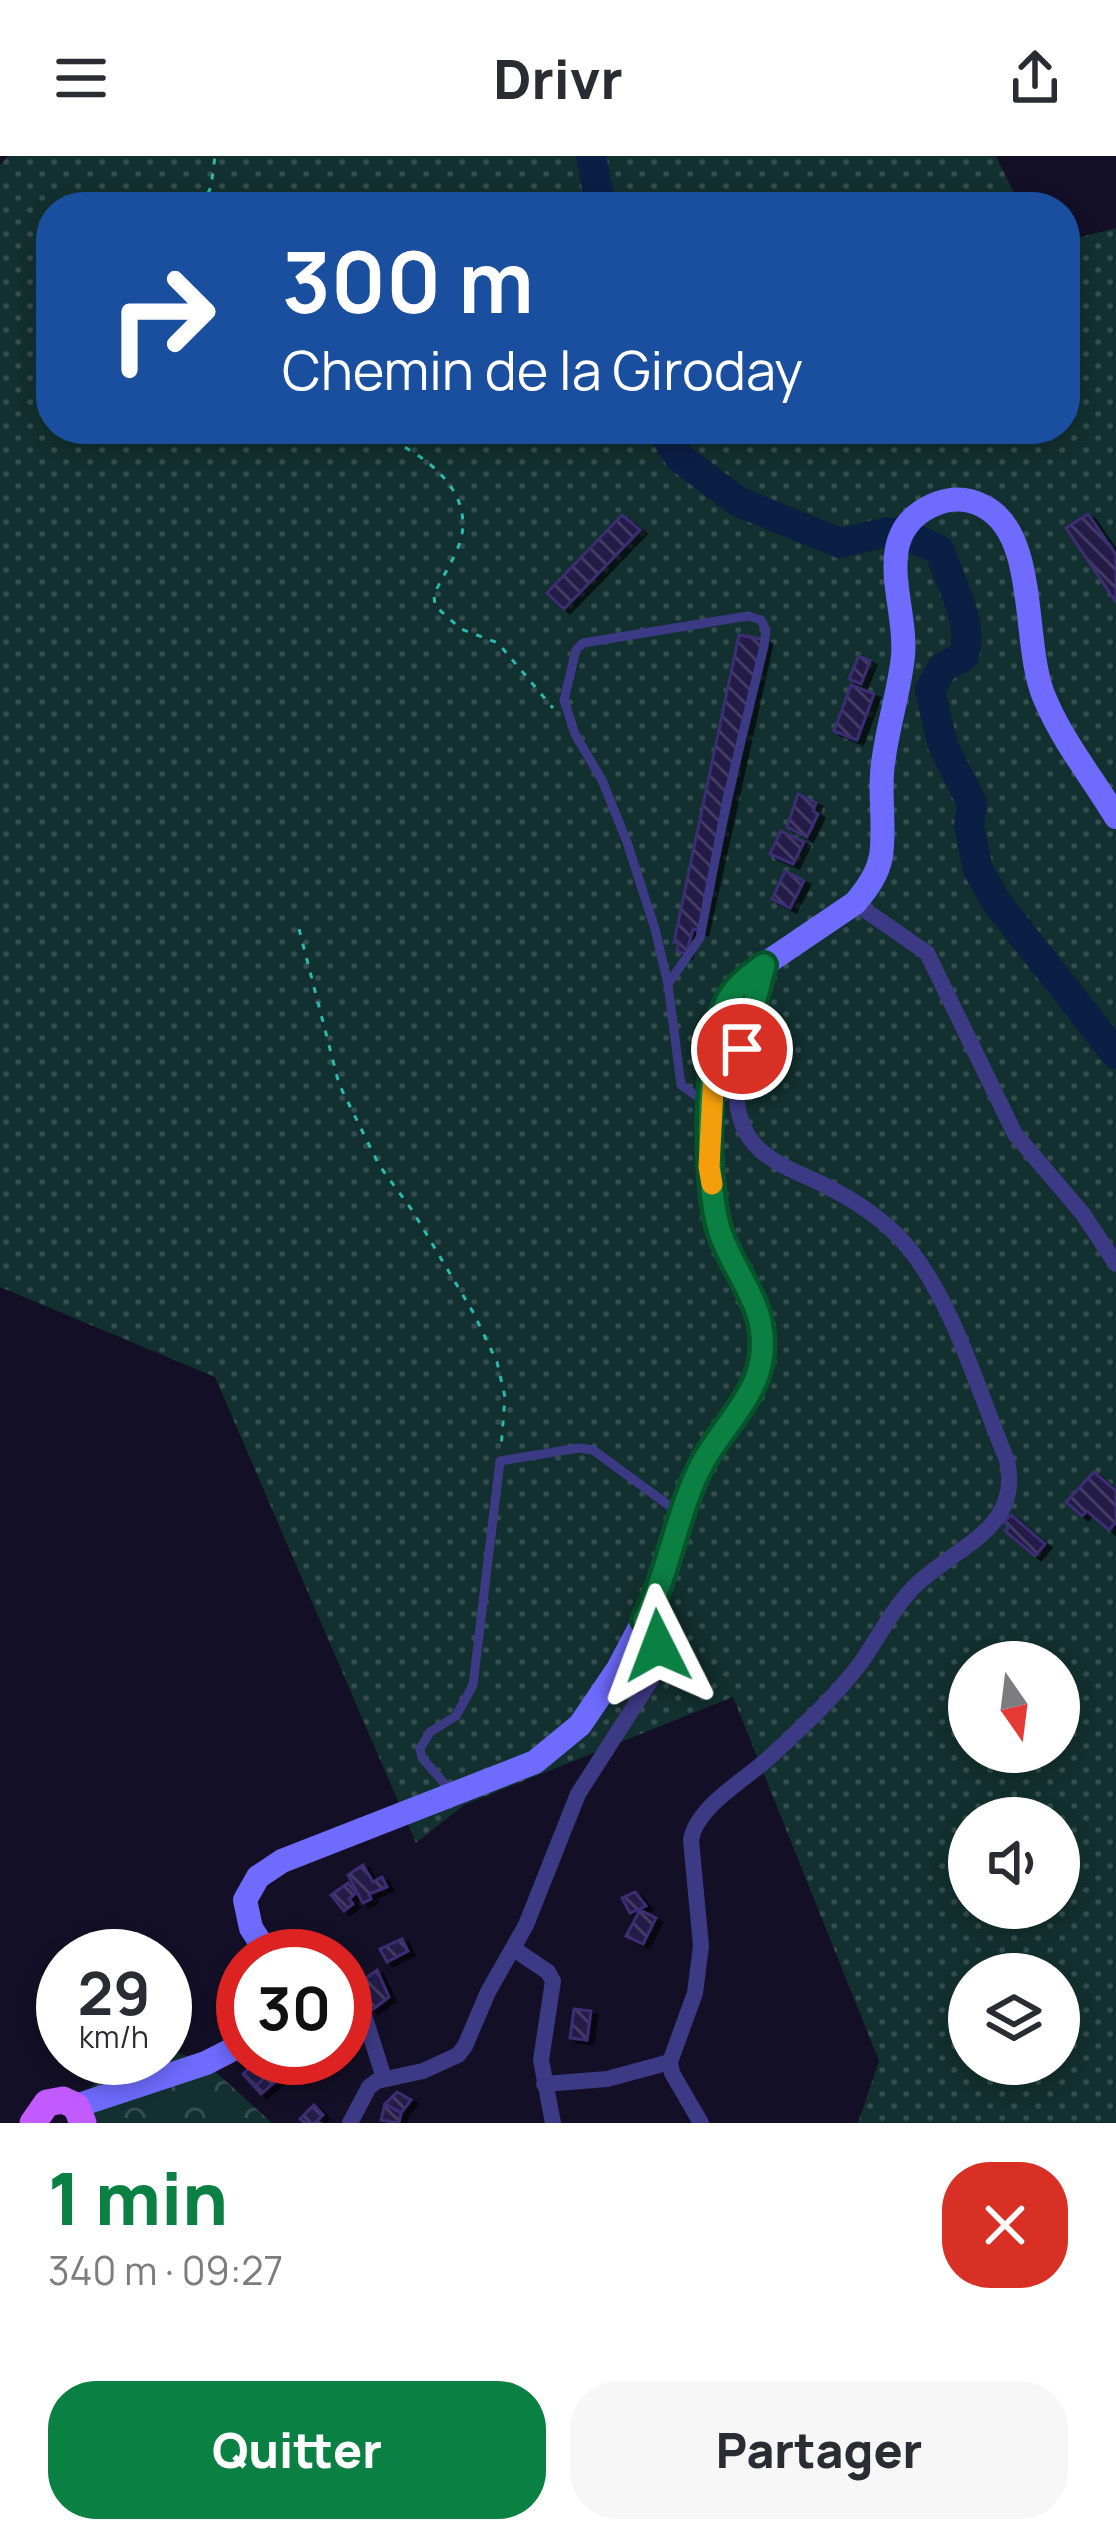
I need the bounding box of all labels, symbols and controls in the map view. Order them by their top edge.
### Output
text: Drivr [493,41,623,115]
icon: menu [48,45,114,111]
icon: share [1002,45,1068,111]
text: 300 m [282,223,534,338]
icon: right [84,240,240,396]
text: Chemin de la Giroday [282,332,803,406]
pin [691,998,793,1100]
icon: arrive [709,1016,775,1082]
position arrow [595,1583,721,1709]
north arrow [948,1641,1080,1773]
map controls [948,1641,1080,2085]
button: sound [948,1797,1080,1929]
speed limit sign: 30 [216,1929,372,2085]
text: 29 [77,1951,151,2033]
button: layers [948,1953,1080,2085]
text: km/h [79,2016,149,2057]
text: 1 min [48,2148,228,2247]
button: close [942,2162,1068,2288]
text: 340 m · 09:27 [48,2243,283,2297]
button: Quitter [48,2381,546,2519]
button: Partager [570,2381,1068,2519]

